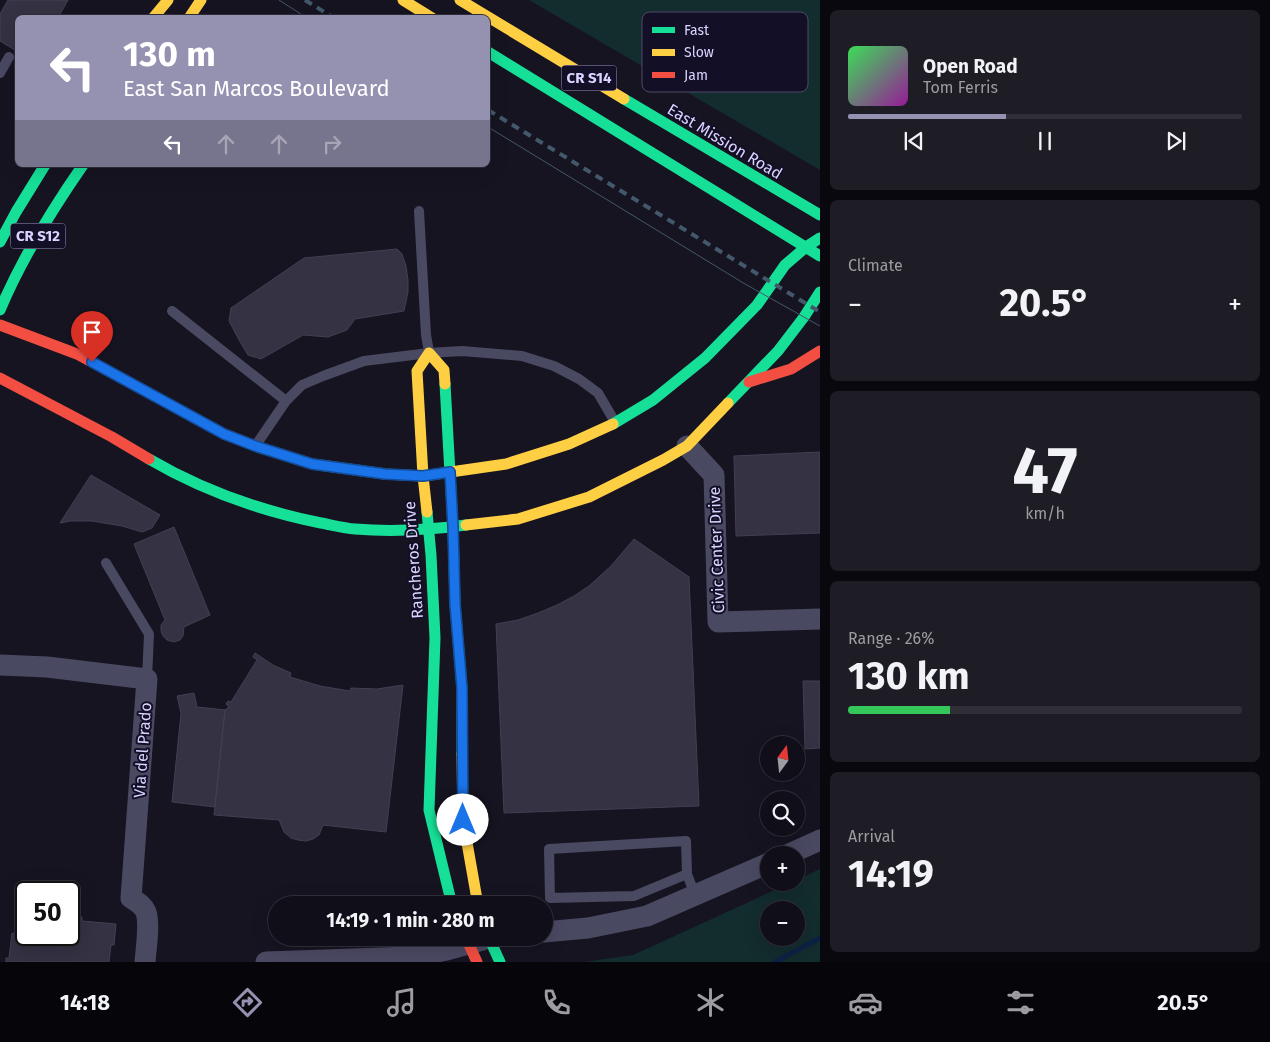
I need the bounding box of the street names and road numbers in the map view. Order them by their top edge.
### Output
road number: CR S14 [562,66,616,90]
street label: East Mission Road [664,100,786,183]
road number: CR S12 [10,224,66,248]
street label: Civic Center Drive [705,486,728,614]
street label: Rancheros Drive [400,501,427,619]
street label: Via del Prado [130,702,155,798]

